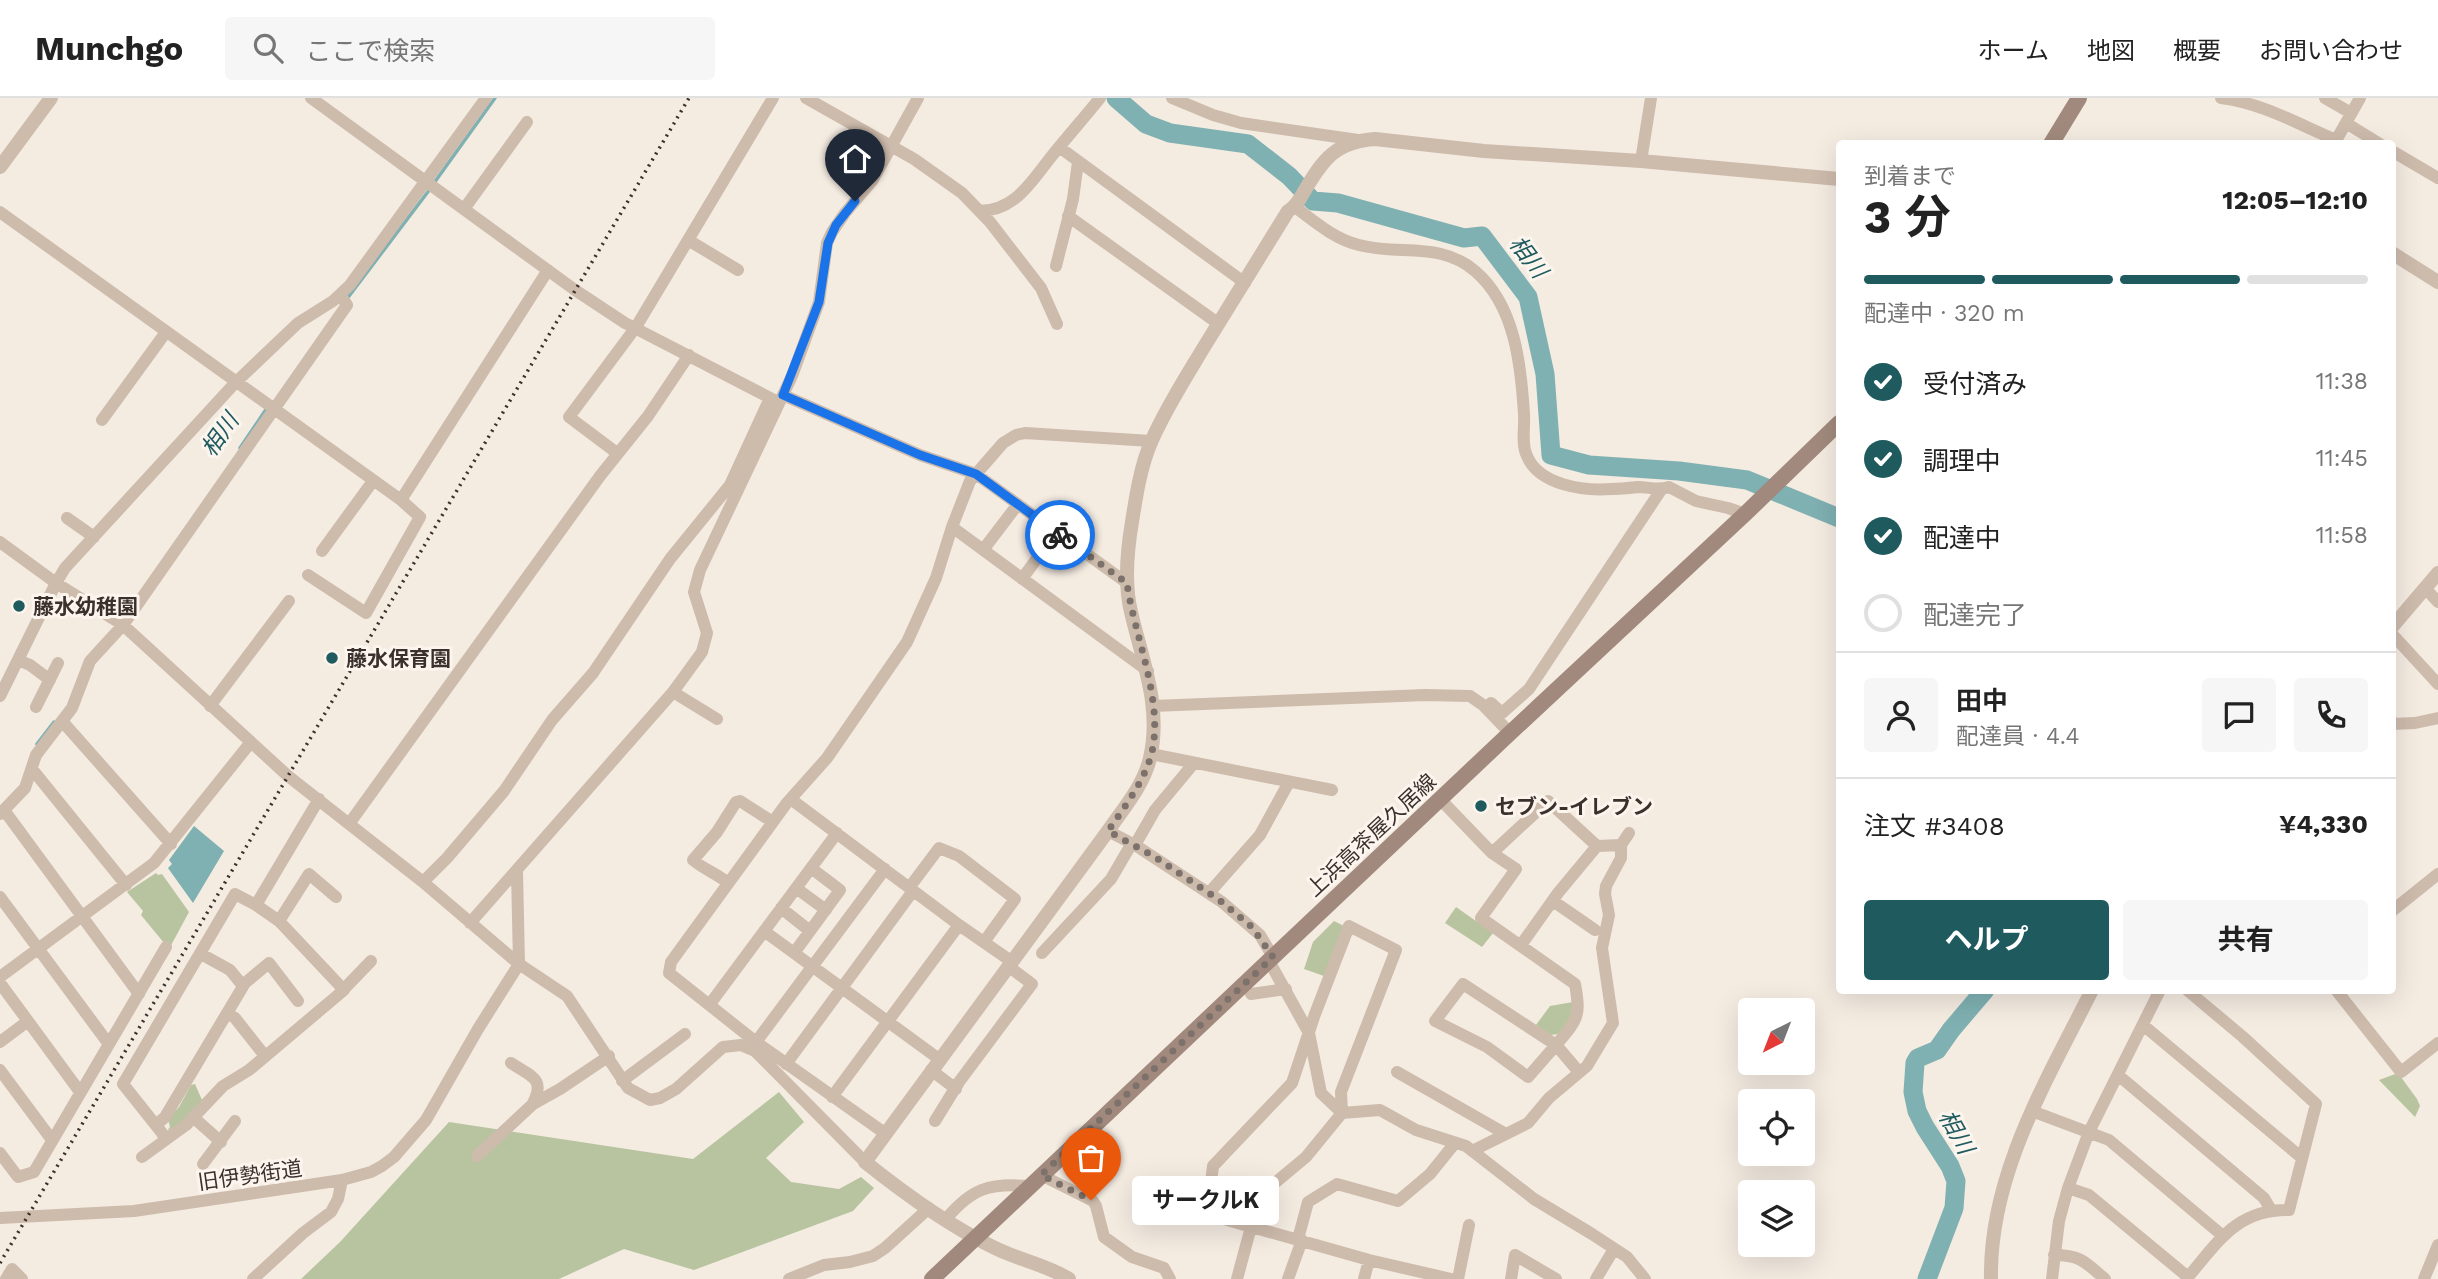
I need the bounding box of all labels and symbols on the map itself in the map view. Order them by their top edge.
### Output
pin [825,129,885,201]
water label: 相川 [1503,231,1554,286]
water label: 相川 [196,406,246,462]
courier [1025,500,1095,570]
place label: 藤水幼稚園 [33,594,138,619]
marker: 藤水幼稚園 [11,598,27,614]
place label: 藤水保育園 [346,646,451,671]
marker: 藤水保育園 [324,650,340,666]
street label: 上浜高茶屋久居線 [1301,769,1441,901]
place label: セブン-イレブン [1495,794,1653,819]
marker: セブン-イレブン [1473,798,1489,814]
north arrow [1738,998,1815,1074]
water label: 相川 [1933,1105,1980,1161]
pin [1061,1128,1121,1200]
street label: 旧伊勢街道 [196,1155,304,1195]
callout: サークルK [1133,1176,1280,1224]

